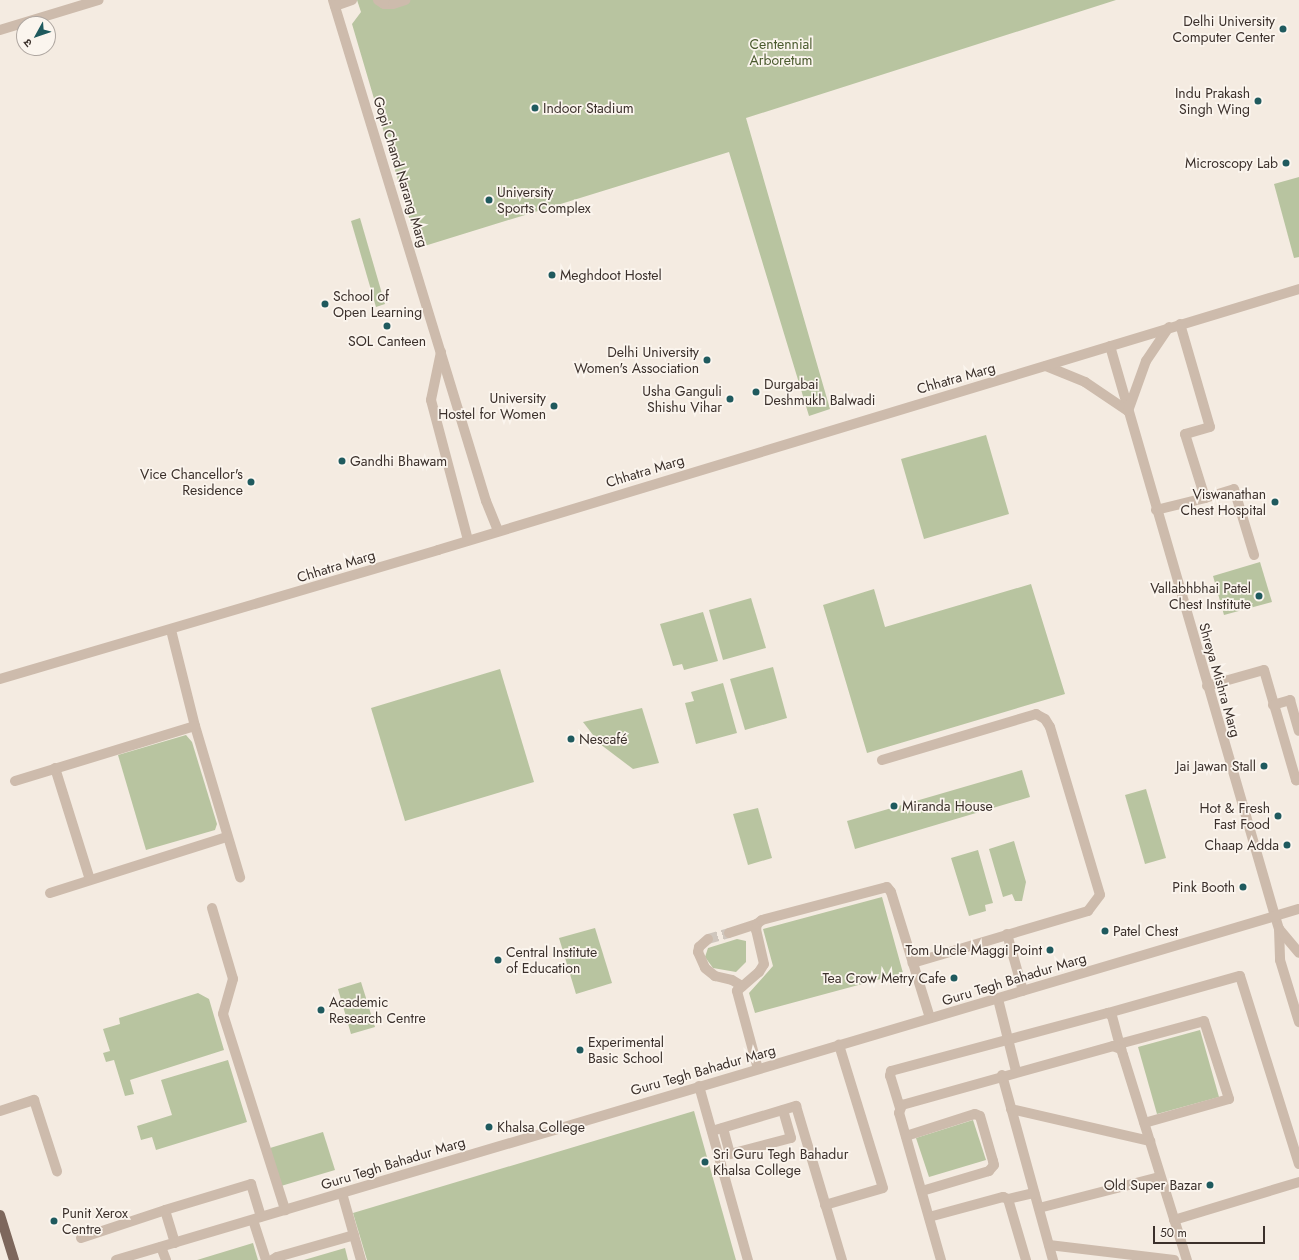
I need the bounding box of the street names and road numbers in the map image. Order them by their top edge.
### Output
street label: Gopi Chand Narang Marg [370,95,432,249]
street label: Chhatra Marg [915,359,997,397]
street label: Chhatra Marg [604,451,686,491]
street label: Chhatra Marg [295,546,377,586]
street label: Shreya Mishra Marg [1196,621,1244,739]
street label: Guru Tegh Bahadur Marg [940,949,1088,1009]
street label: Guru Tegh Bahadur Marg [629,1041,777,1099]
street label: Guru Tegh Bahadur Marg [319,1133,467,1193]

